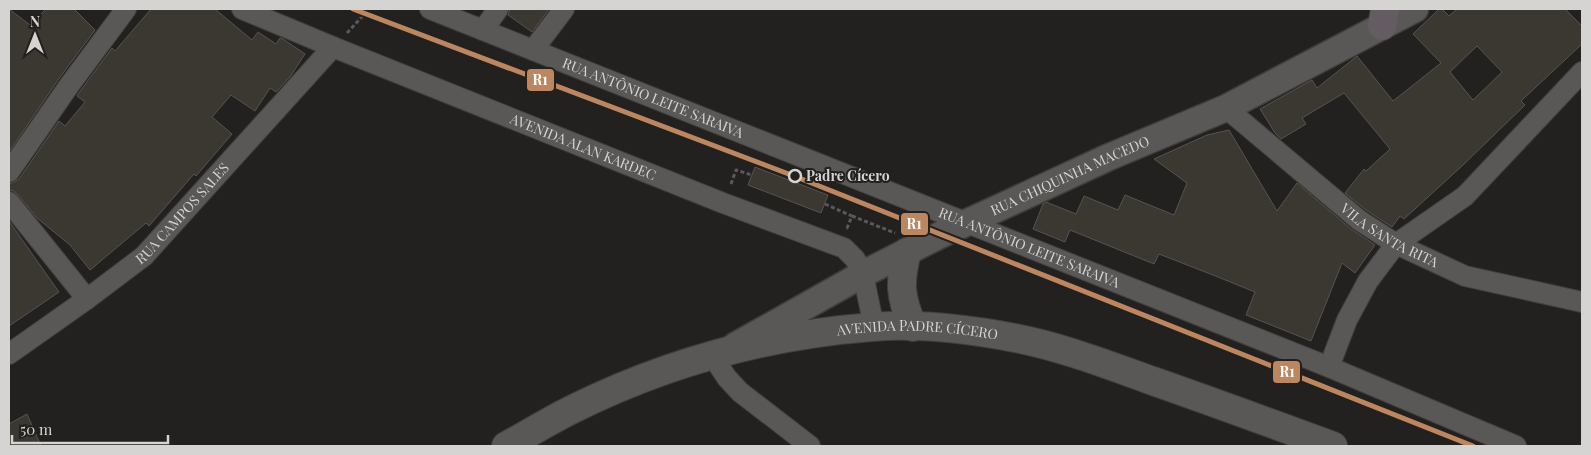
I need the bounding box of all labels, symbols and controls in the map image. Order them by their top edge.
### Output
north arrow [10,10,60,60]
text: N [30,12,40,31]
street label: RUA ANTÔNIO LEITE SARAIVA [560,53,747,142]
line badge: R1 [526,68,555,92]
text: R1 [532,70,548,89]
street label: AVENIDA ALAN KARDEC [507,109,659,184]
street label: RUA CHIQUINHA MACEDO [987,131,1152,219]
street label: RUA CAMPOS SALES [131,158,233,268]
place label: Padre Cícero [806,166,890,185]
marker: Padre Cícero [788,169,802,183]
street label: VILA SANTA RITA [1336,198,1442,271]
street label: RUA ANTÔNIO LEITE SARAIVA [936,203,1123,292]
line badge: R1 [900,212,929,236]
text: R1 [906,214,922,233]
street label: AVENIDA PADRE CÍCERO [835,316,999,344]
line badge: R1 [1272,360,1301,384]
text: R1 [1279,362,1295,381]
scale bar [12,412,169,444]
text: 50 m [20,419,53,439]

